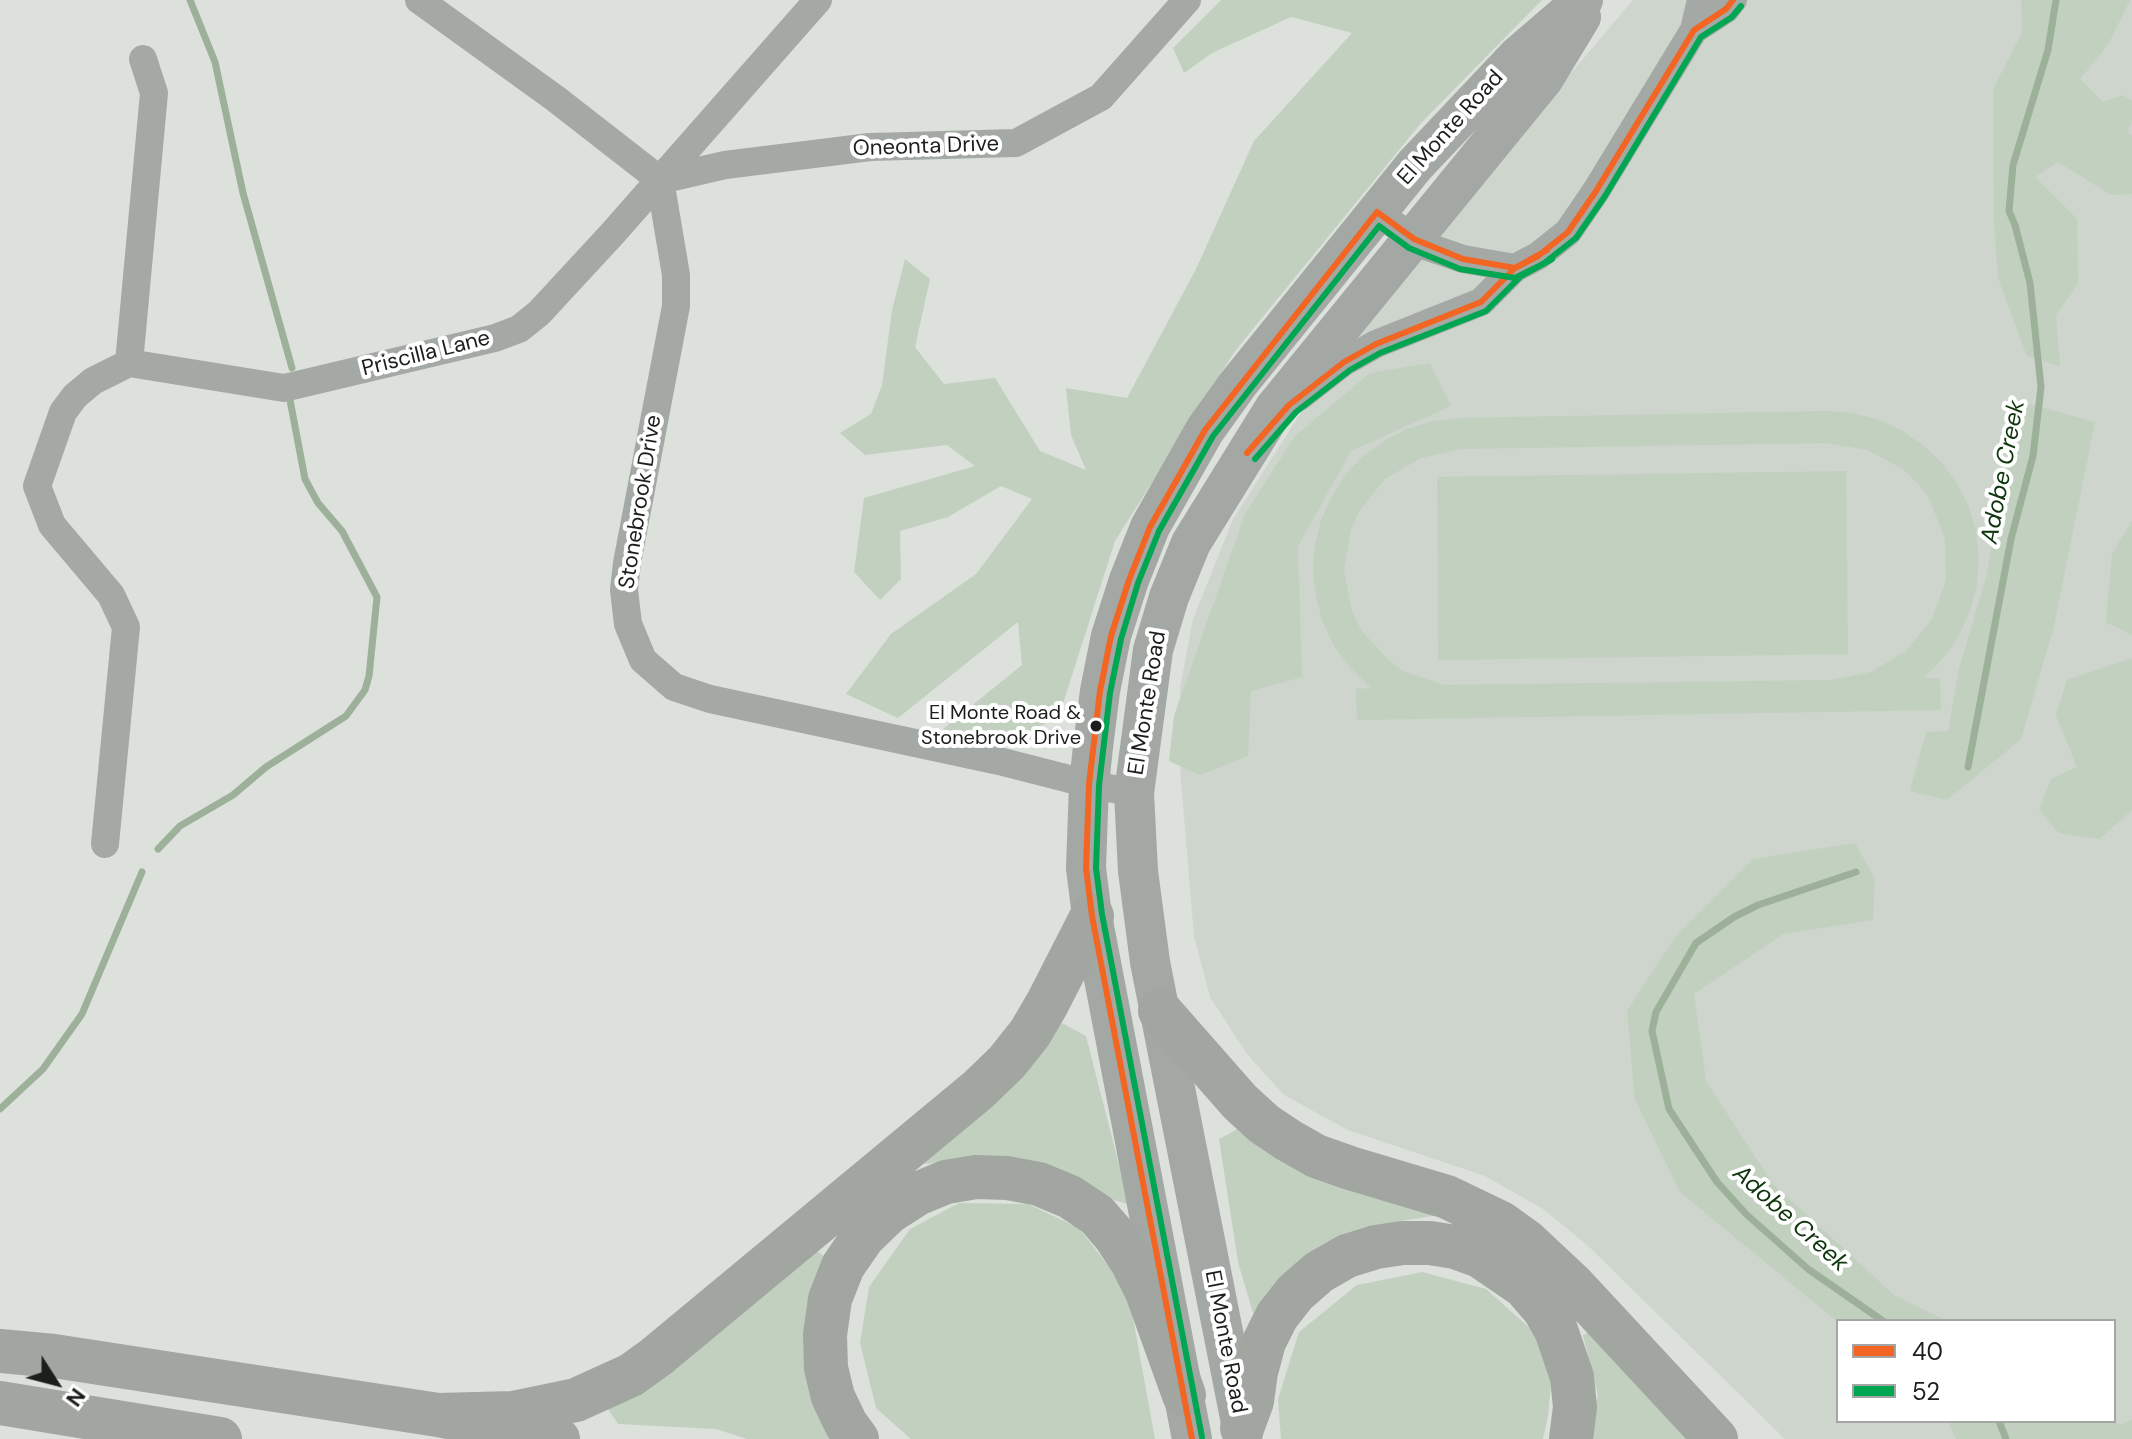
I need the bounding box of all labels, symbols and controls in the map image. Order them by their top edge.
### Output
street label: El Monte Road [1393,65,1509,191]
street label: Oneonta Drive [852,131,1000,163]
street label: Priscilla Lane [359,325,493,383]
water label: Adobe Creek [1976,398,2032,546]
street label: Stonebrook Drive [614,413,668,591]
street label: El Monte Road [1124,629,1172,777]
place label: El Monte Road & Stonebrook Drive [921,702,1081,749]
marker: El Monte Road & Stonebrook Drive [1088,718,1104,734]
water label: Adobe Creek [1726,1160,1854,1278]
street label: El Monte Road [1198,1268,1252,1416]
legend [1836,1319,2116,1423]
text: 40 [1912,1336,1943,1367]
north arrow [16,1343,96,1423]
text: 52 [1912,1376,1940,1407]
text: N [59,1382,92,1412]

